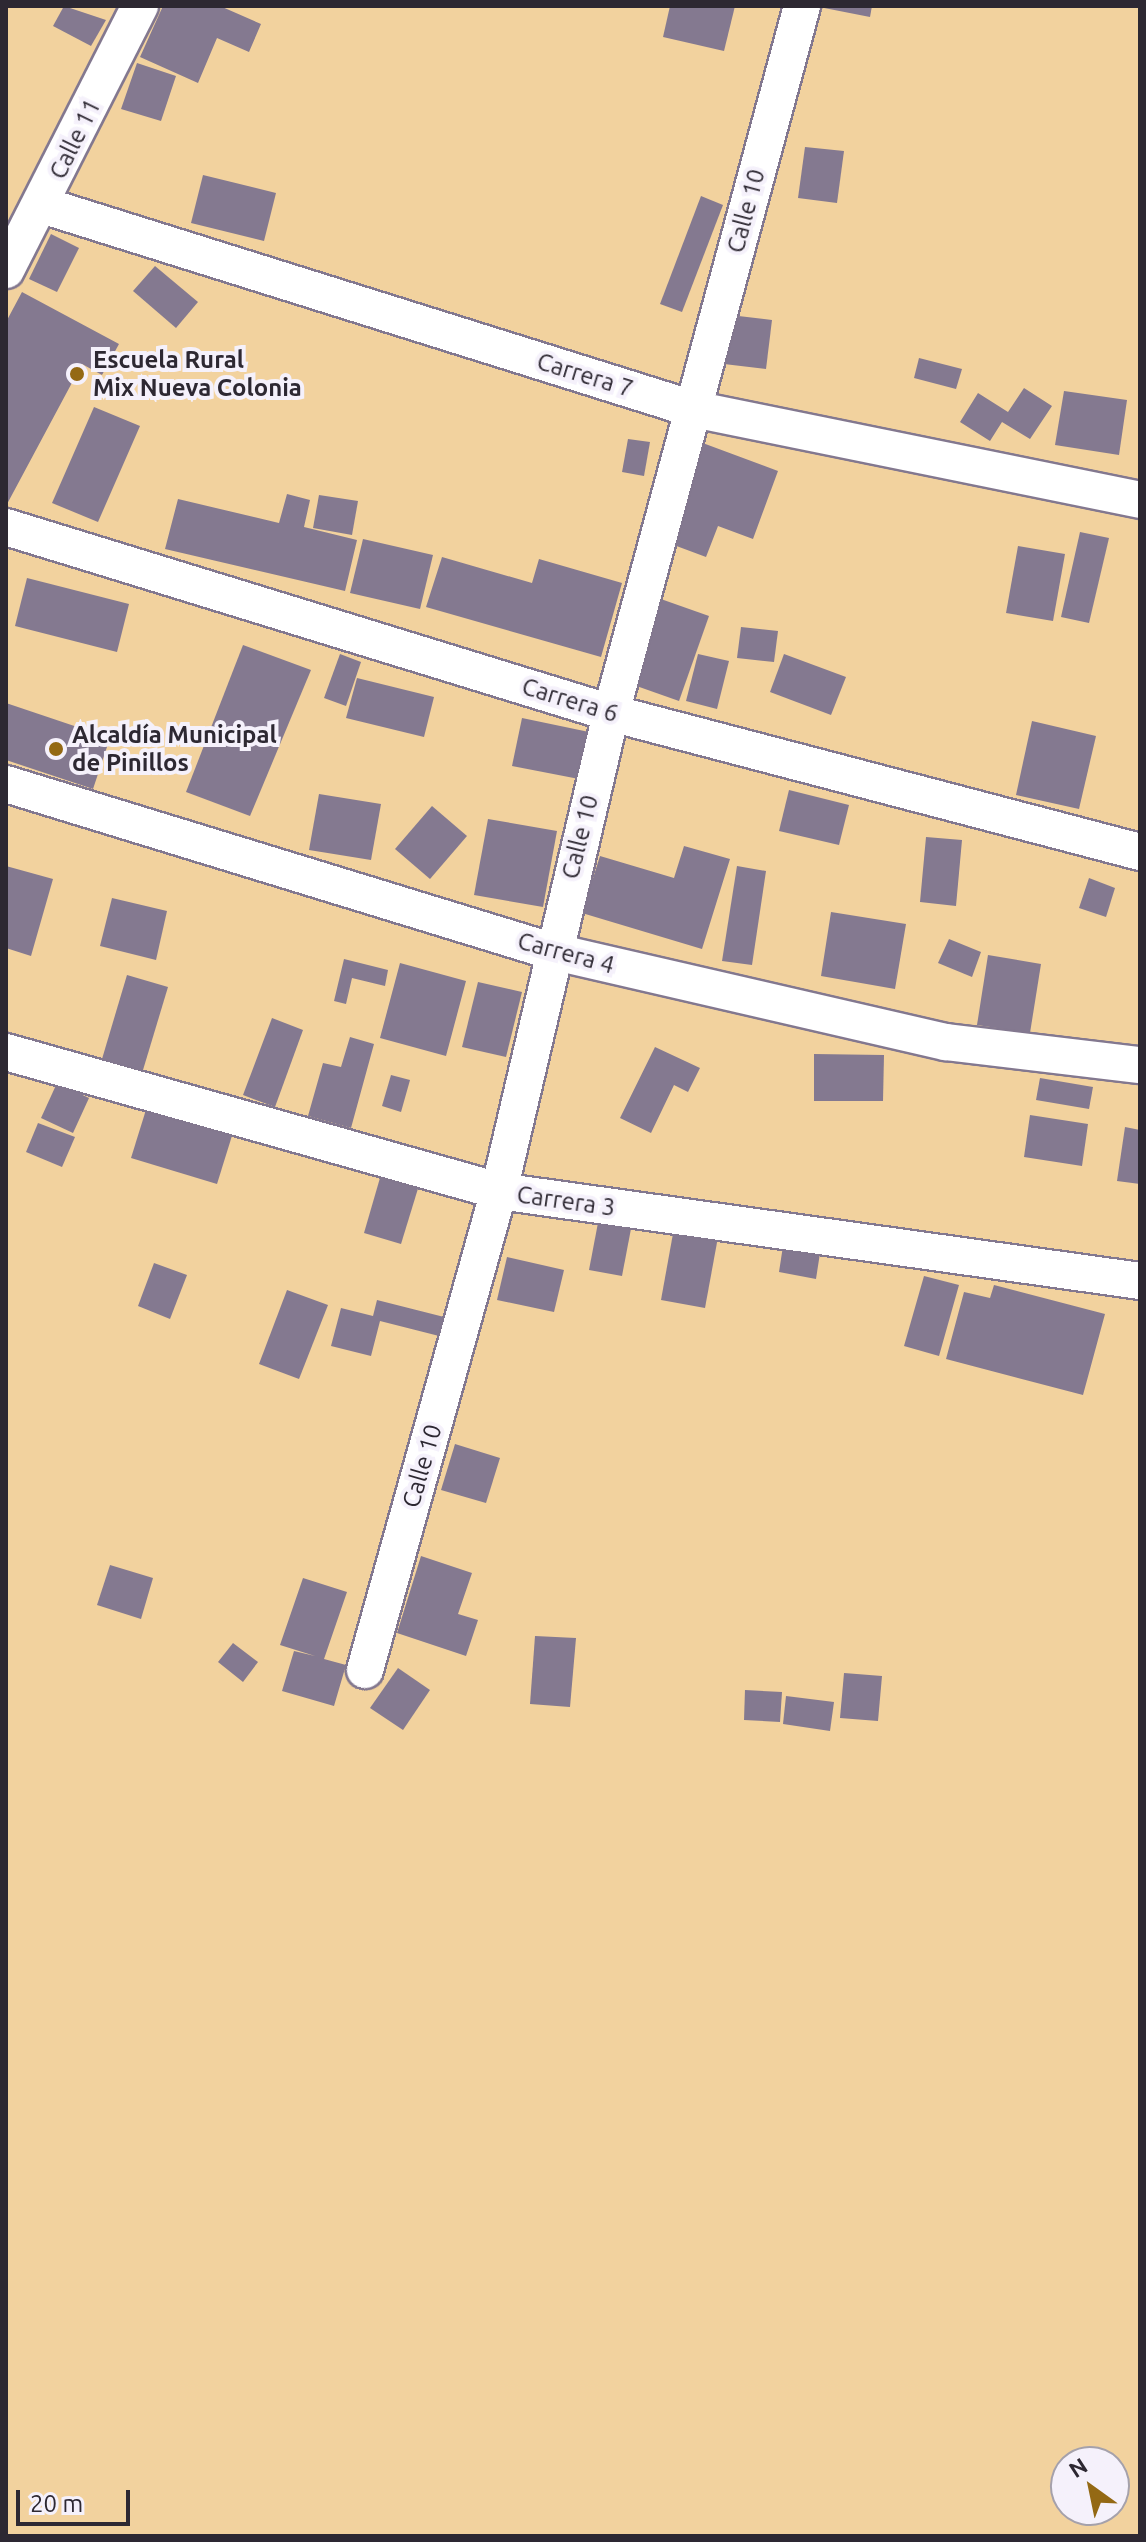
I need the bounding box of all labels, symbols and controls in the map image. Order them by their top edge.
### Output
street label: Calle 11 [43,94,107,184]
street label: Calle 10 [721,166,771,256]
place label: Escuela Rural Mix Nueva Colonia [93,346,302,402]
street label: Carrera 7 [533,347,637,403]
marker: Escuela Rural Mix Nueva Colonia [68,365,86,383]
street label: Carrera 6 [518,672,622,728]
place label: Alcaldía Municipal de Pinillos [72,721,277,777]
marker: Alcaldía Municipal de Pinillos [47,740,65,758]
street label: Calle 10 [556,792,604,882]
street label: Carrera 4 [514,926,618,980]
street label: Carrera 3 [515,1180,617,1222]
street label: Calle 10 [396,1421,448,1511]
north arrow [1050,2446,1130,2526]
text: N [1064,2452,1091,2482]
scale bar [20,2474,134,2524]
text: 20 m [30,2490,83,2517]

